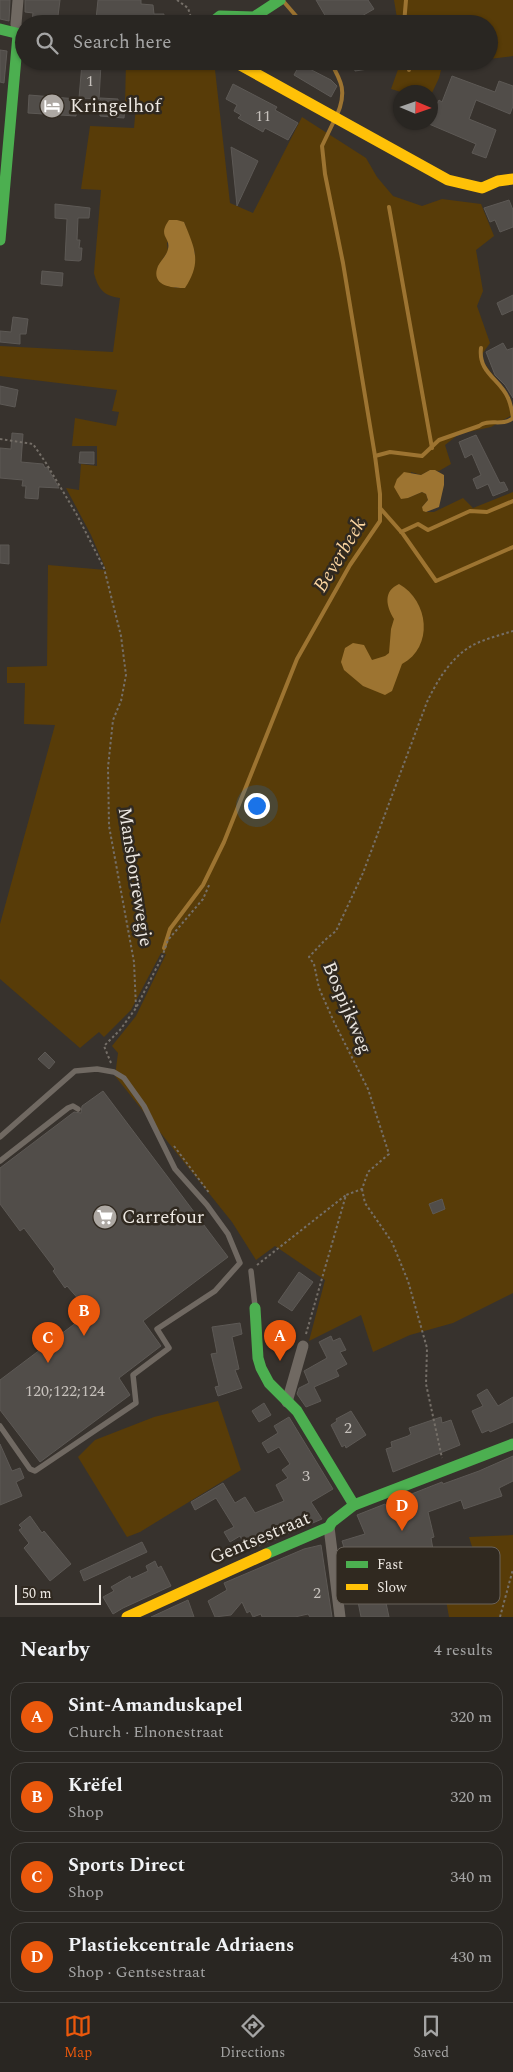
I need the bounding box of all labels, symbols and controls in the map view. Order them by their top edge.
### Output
search box [15,15,498,70]
text: Search here [73,28,172,57]
icon: search [33,29,61,57]
house number: 1 [86,69,94,93]
north arrow [393,85,438,130]
place label: Kringelhof [70,92,162,121]
hotel icon: Kringelhof [39,93,65,119]
house number: 11 [255,104,271,128]
water label: Beverbeek [306,511,374,598]
your location [244,793,270,819]
street label: Mansborrewegje [110,805,160,949]
street label: Bospijkweg [314,957,380,1059]
place label: Carrefour [122,1203,205,1232]
supermarket icon: Carrefour [92,1204,118,1230]
pin: B [68,1295,100,1336]
pin: A [264,1320,296,1361]
pin: C [32,1322,64,1363]
house number: 120;122;124 [25,1379,105,1403]
house number: 2 [344,1416,352,1440]
house number: 3 [302,1464,310,1488]
pin: D [386,1490,418,1531]
street label: Gentsestraat [205,1504,315,1572]
legend [336,1547,500,1604]
text: Fast [377,1554,403,1575]
text: Slow [377,1577,407,1598]
house number: 2 [313,1581,321,1605]
scale bar [15,1582,101,1605]
text: 50 m [22,1583,52,1604]
text: Nearby [20,1634,90,1666]
text: 4 results [434,1638,493,1662]
text: Sint-Amanduskapel [68,1691,243,1720]
text: A [31,1705,43,1729]
text: 320 m [450,1705,492,1729]
text: Church · Elnonestraat [68,1720,224,1744]
text: Krëfel [68,1771,123,1800]
text: B [31,1785,43,1809]
text: 320 m [450,1785,492,1809]
text: Shop [68,1800,104,1824]
text: Sports Direct [68,1851,185,1880]
text: C [31,1865,43,1889]
text: 340 m [450,1865,492,1889]
text: Shop [68,1880,104,1904]
text: Plastiekcentrale Adriaens [68,1931,294,1960]
text: D [31,1945,43,1969]
text: 430 m [450,1945,492,1969]
text: Shop · Gentsestraat [68,1960,206,1984]
tab: Map [64,2012,92,2063]
tab: Directions [220,2012,285,2063]
tab: Saved [413,2012,449,2063]

